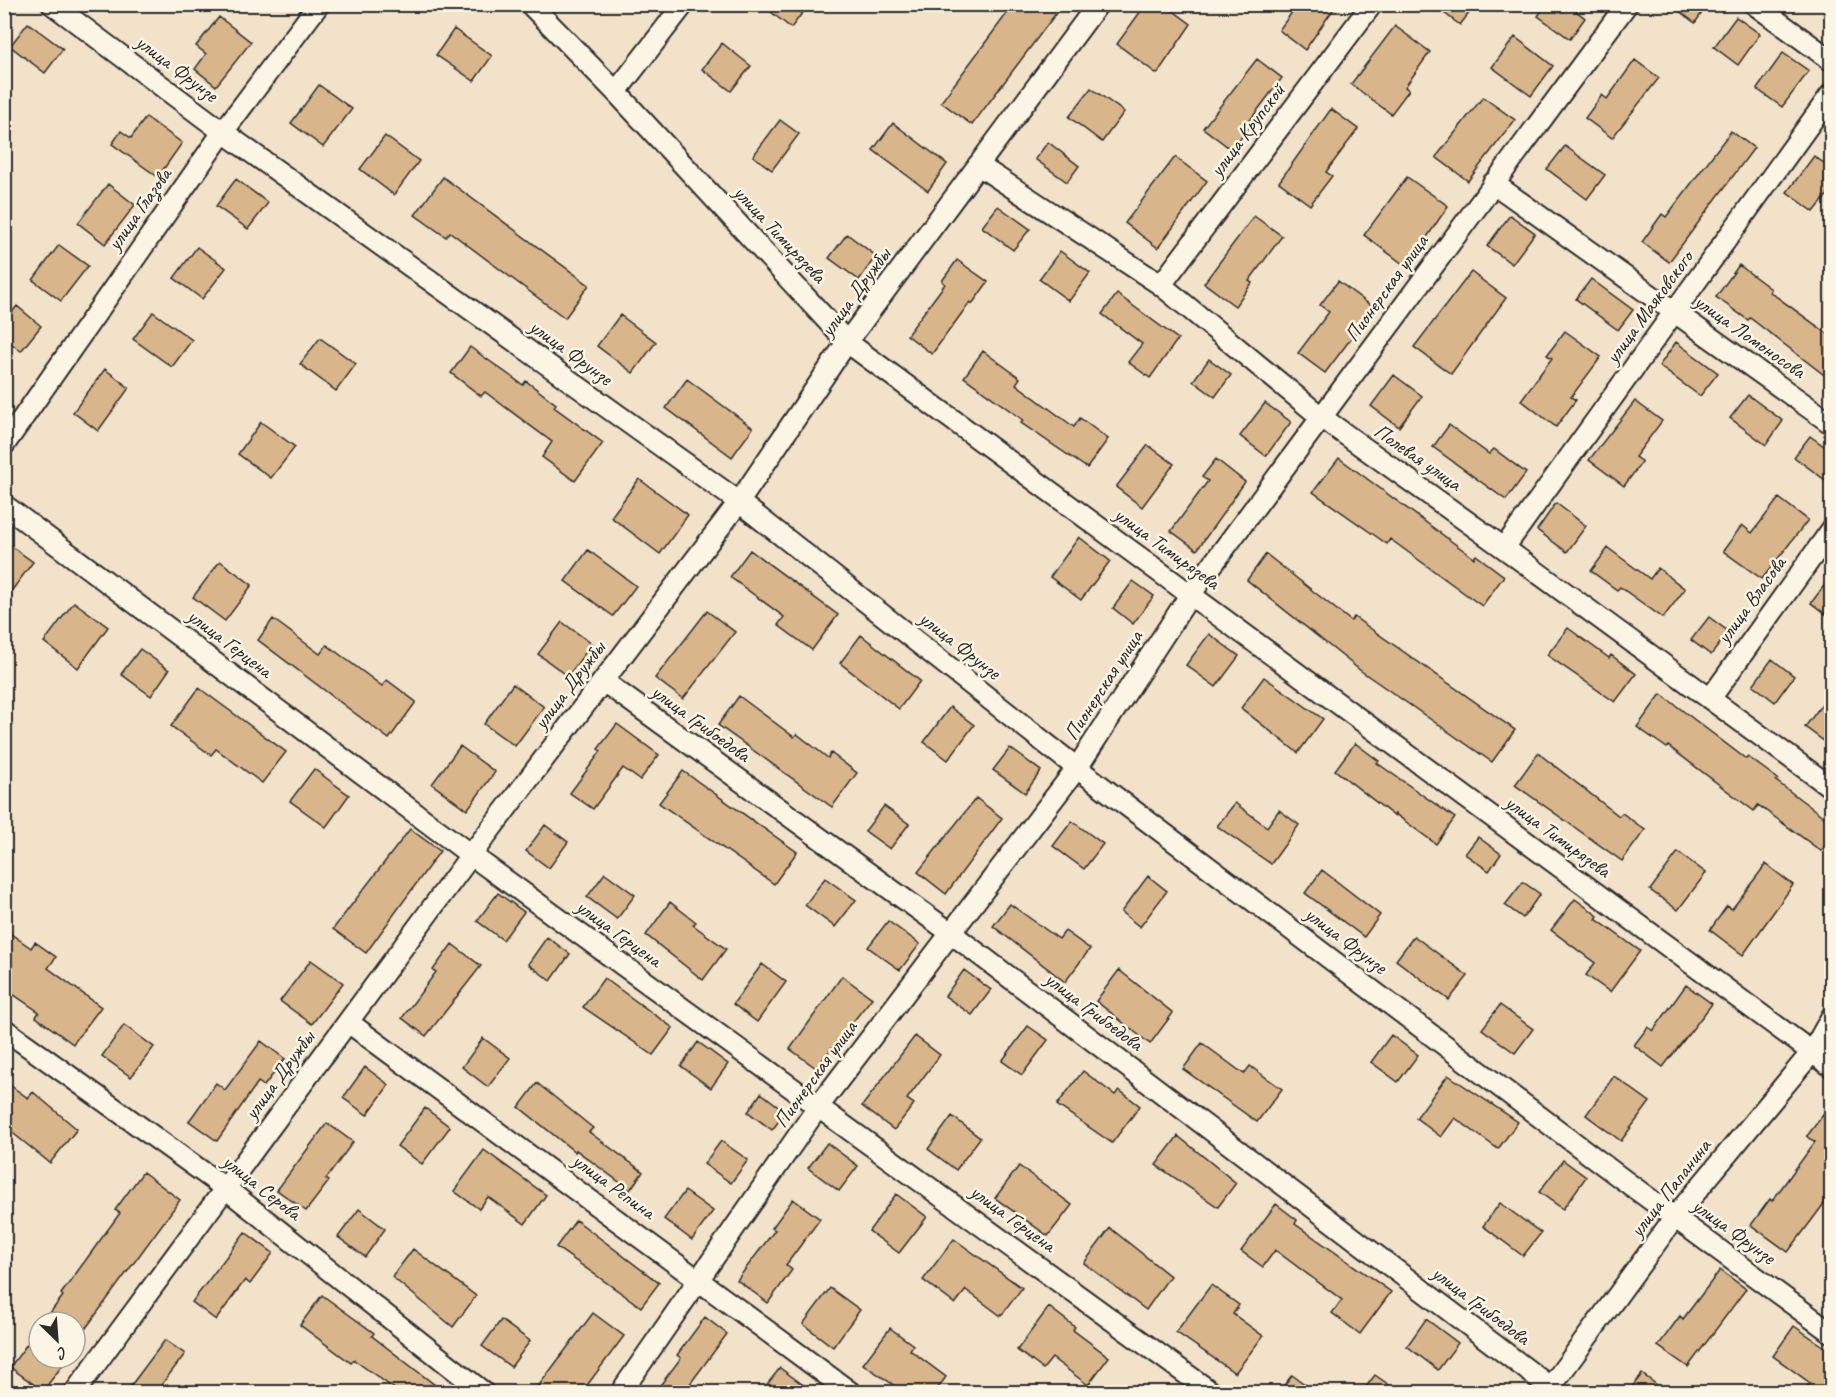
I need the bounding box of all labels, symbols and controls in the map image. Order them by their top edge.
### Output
street label: улица Фрунзе [129,27,224,108]
street label: улица Крупской [1202,77,1291,183]
street label: улица Глазова [100,161,179,258]
street label: улица Тимирязева [727,178,833,289]
street label: Пионерская улица [1339,228,1434,346]
street label: улица Дружбы [813,241,897,343]
street label: улица Маяковского [1598,243,1700,370]
street label: улица Ломоносова [1688,287,1812,385]
street label: улица Фрунзе [523,312,619,391]
street label: Полевая улица [1369,418,1468,498]
street label: улица Тимирязева [1107,500,1226,596]
street label: улица Власова [1709,549,1793,650]
street label: улица Герцена [181,601,279,685]
street label: улица Фрунзе [913,604,1007,686]
street label: Пионерская улица [1058,624,1149,745]
street label: улица Дружбы [526,634,612,736]
street label: улица Грибоедова [645,677,757,769]
street label: улица Тимирязева [1498,788,1617,884]
street label: улица Герцена [570,892,669,974]
street label: улица Фрунзе [1298,899,1393,980]
street label: улица Грибоедова [1038,964,1149,1057]
street label: Пионерская улица [768,1014,863,1132]
street label: улица Дружбы [237,1024,321,1126]
street label: улица Папанина [1622,1132,1717,1244]
street label: улица Репина [566,1146,662,1226]
street label: улица Серова [216,1147,308,1227]
street label: улица Герцена [964,1177,1063,1259]
street label: улица Фрунзе [1686,1191,1782,1270]
street label: улица Грибоедова [1425,1258,1536,1351]
north arrow [27,1310,87,1370]
text: С [53,1342,71,1364]

